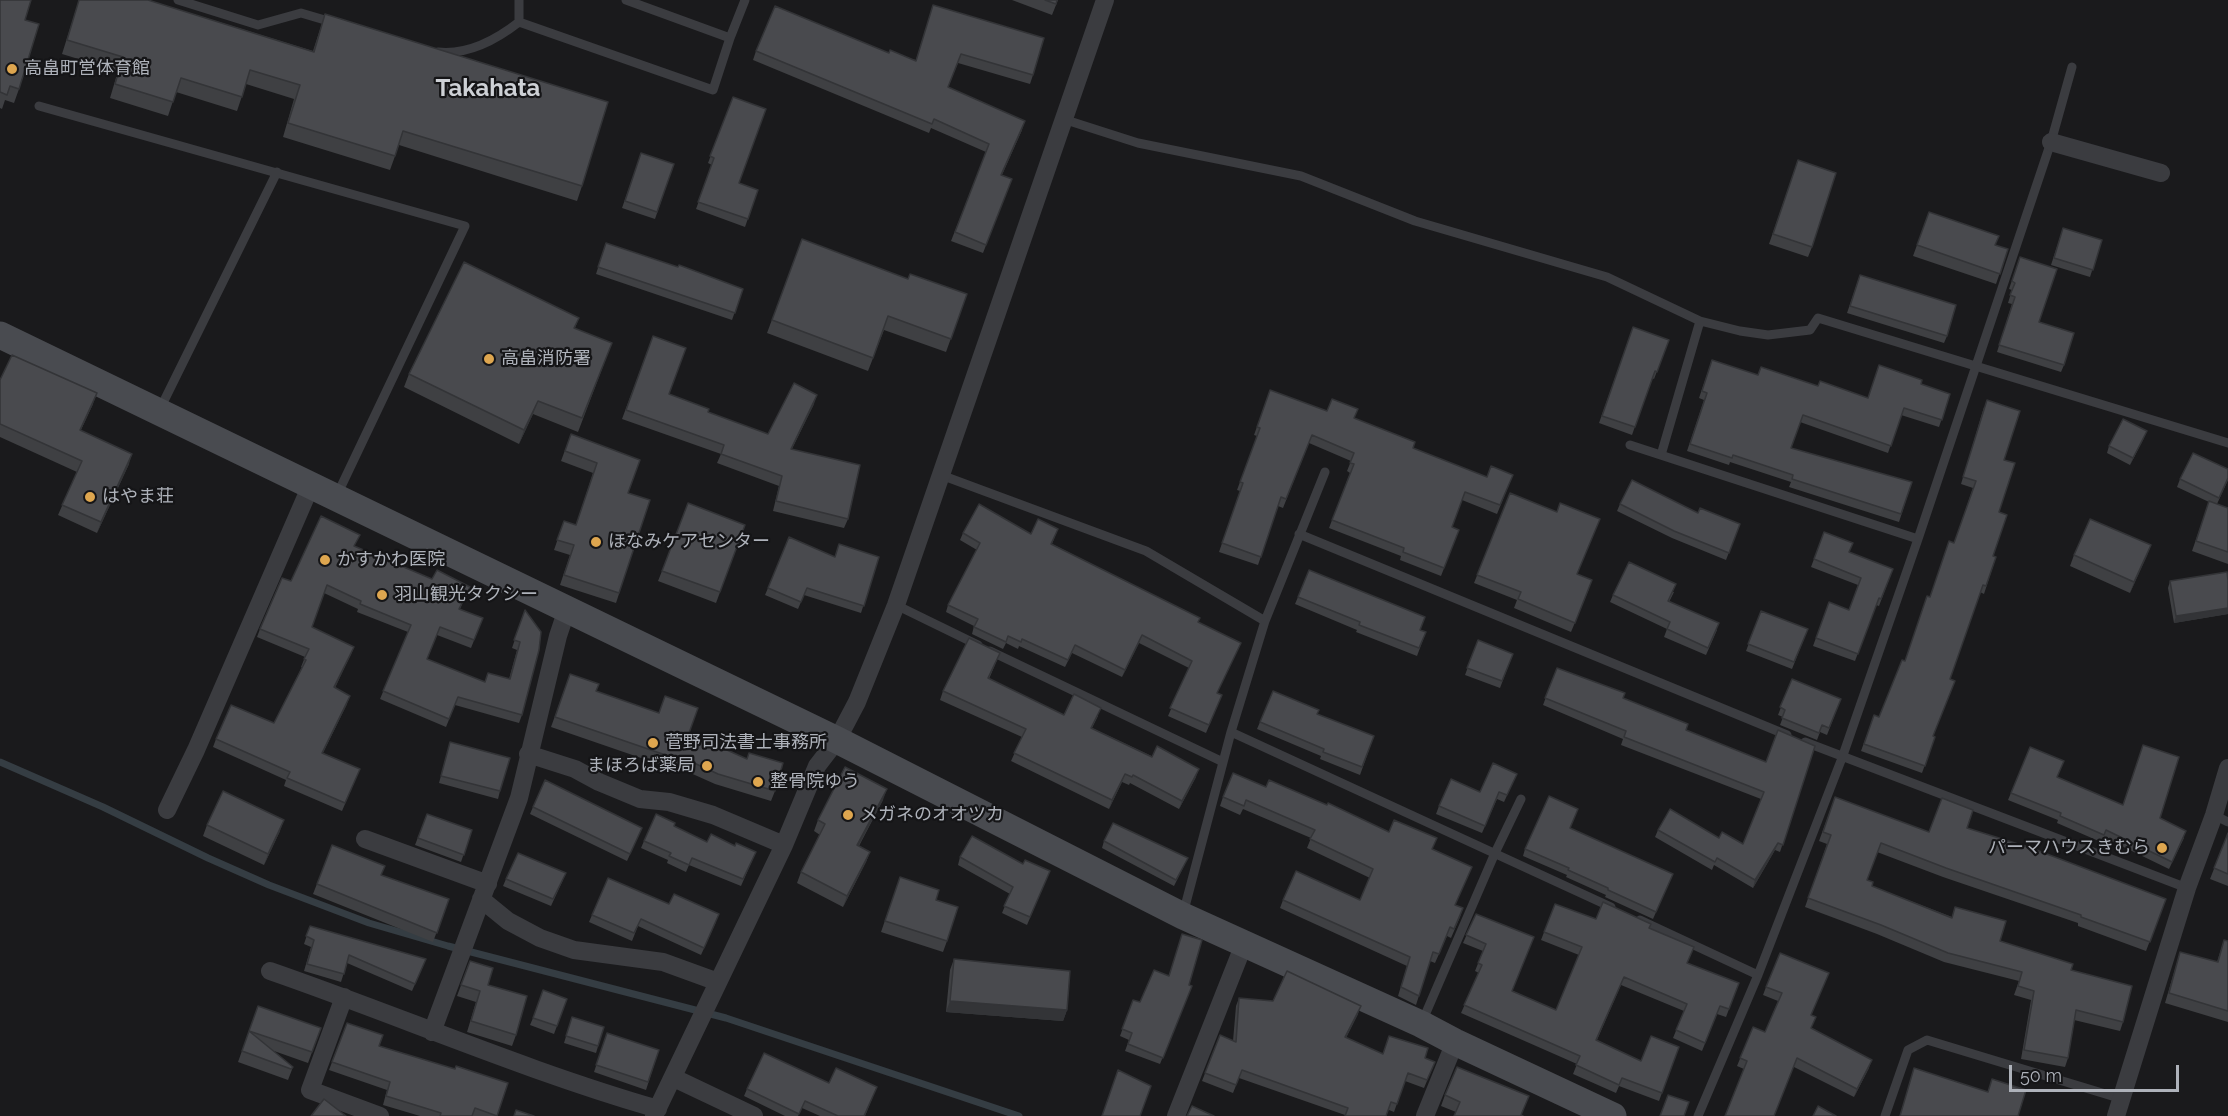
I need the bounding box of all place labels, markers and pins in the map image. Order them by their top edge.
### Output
place label: 高畠町営体育館 [24,58,150,80]
marker: 高畠町営体育館 [5,62,19,76]
place label: 高畠消防署 [501,348,591,370]
marker: 高畠消防署 [482,352,496,366]
place label: はやま荘 [102,486,174,508]
marker: はやま荘 [83,490,97,504]
place label: ほなみケアセンター [608,531,770,553]
marker: ほなみケアセンター [589,535,603,549]
place label: かすかわ医院 [337,549,445,571]
marker: かすかわ医院 [318,553,332,567]
place label: 羽山観光タクシー [394,584,538,606]
marker: 羽山観光タクシー [375,588,389,602]
place label: 菅野司法書士事務所 [665,732,827,754]
marker: 菅野司法書士事務所 [646,736,660,750]
place label: まほろば薬局 [587,755,695,777]
marker: まほろば薬局 [700,759,714,773]
place label: 整骨院ゆう [770,771,860,793]
marker: 整骨院ゆう [751,775,765,789]
place label: メガネのオオツカ [860,804,1004,826]
marker: メガネのオオツカ [841,808,855,822]
place label: パーマハウスきむら [1988,837,2150,859]
marker: パーマハウスきむら [2155,841,2169,855]

